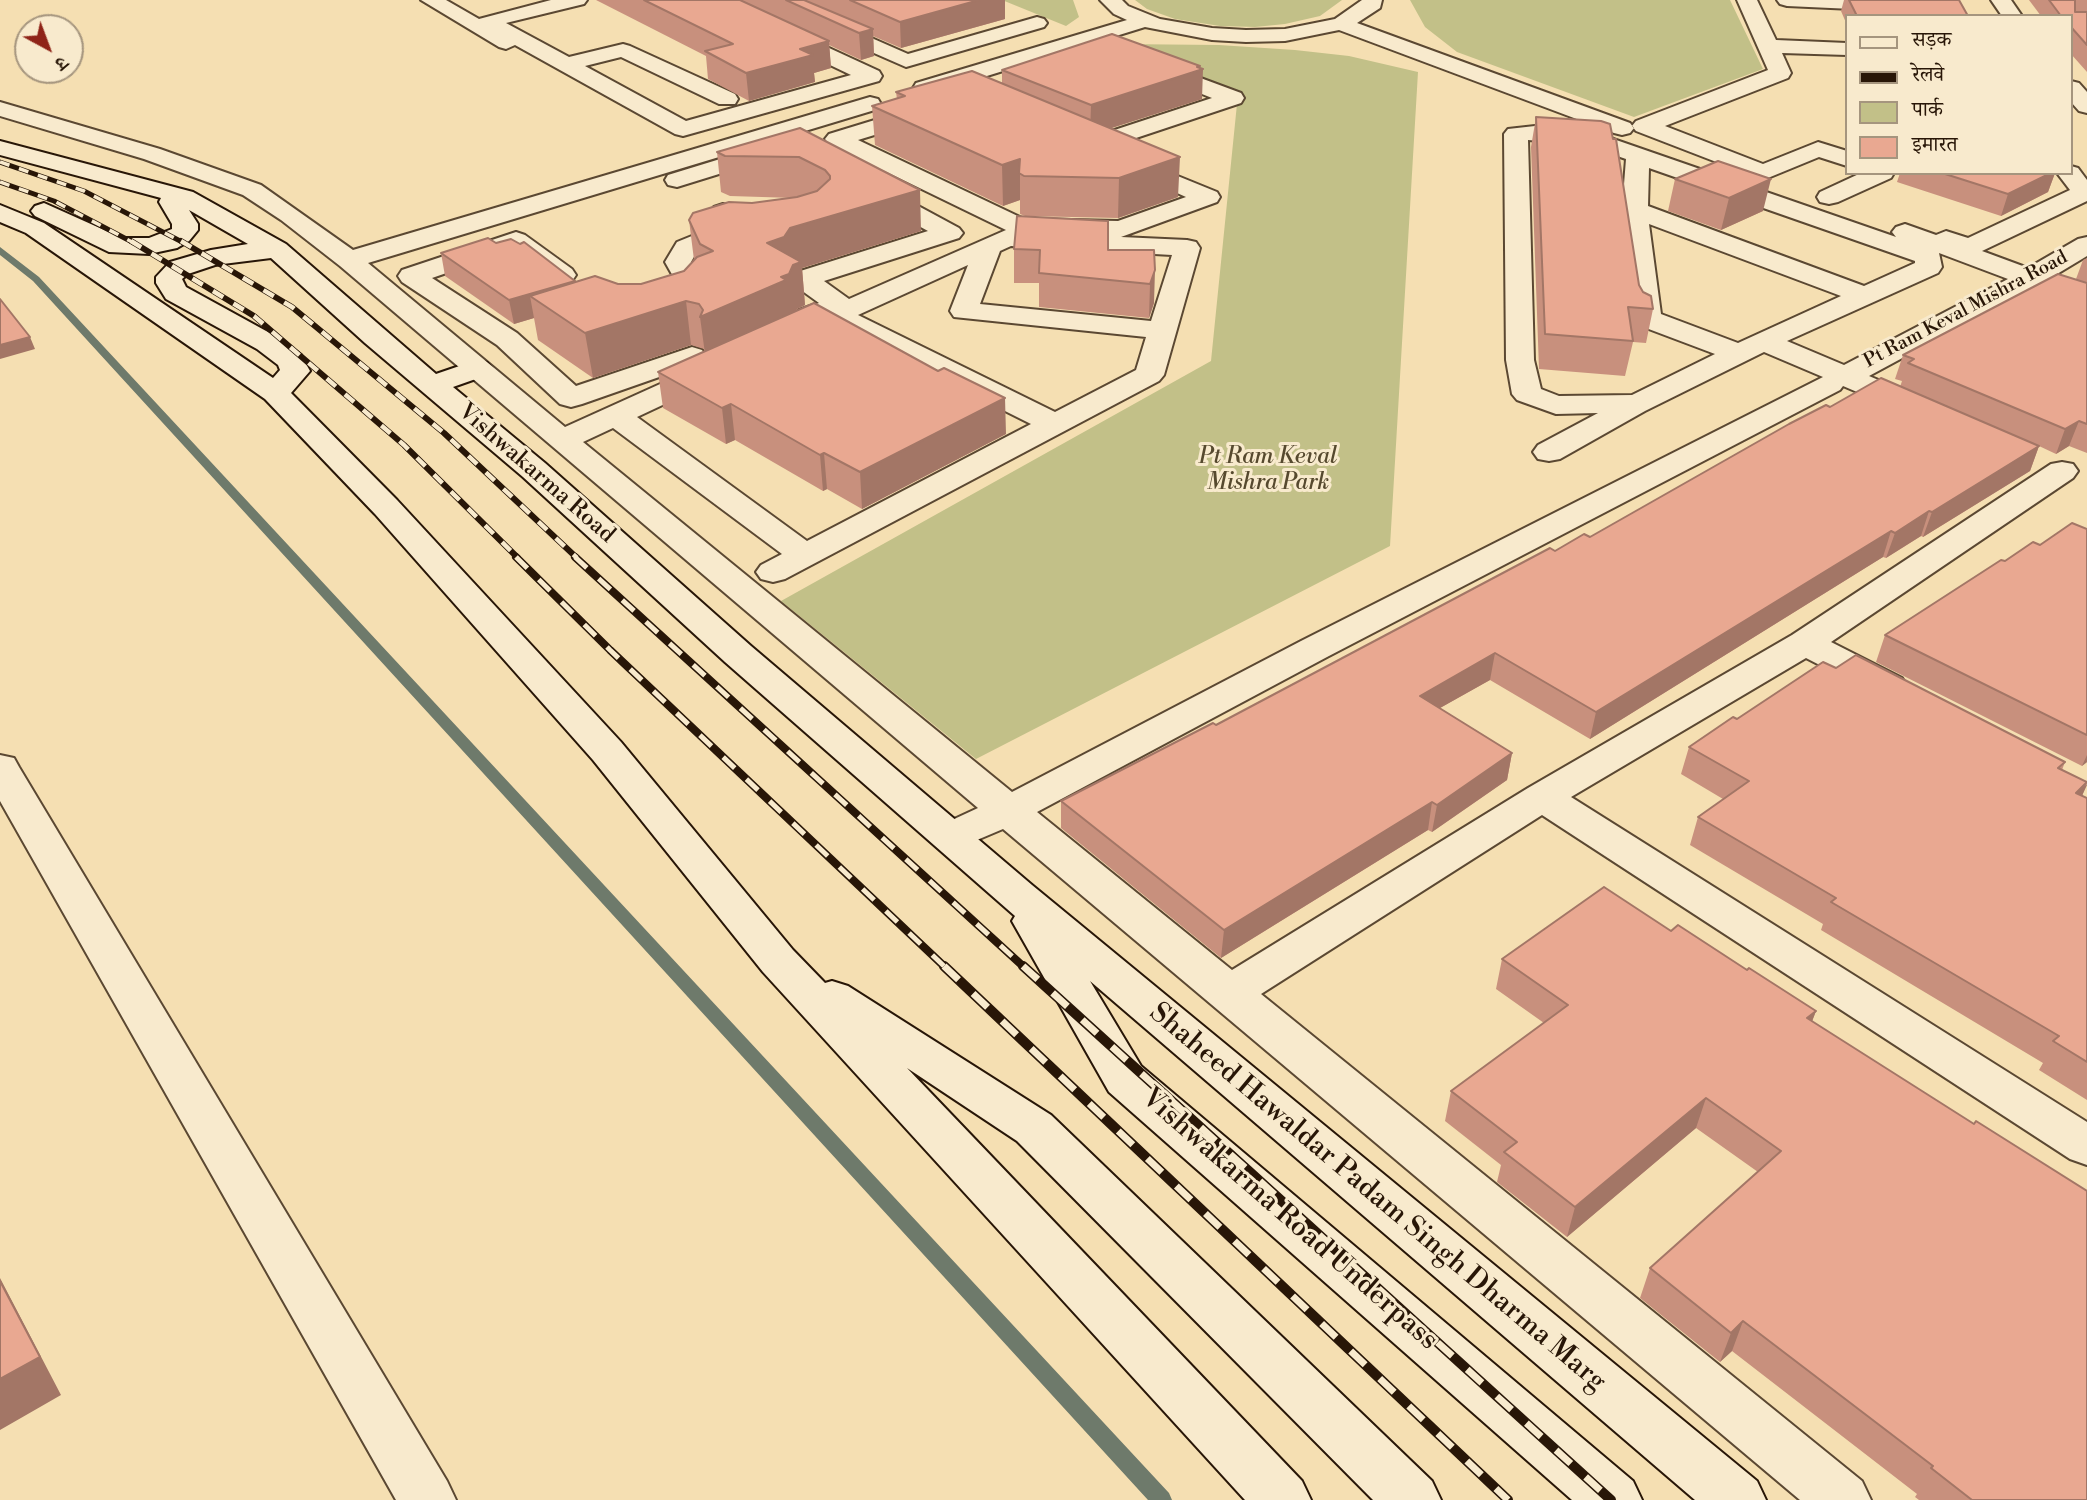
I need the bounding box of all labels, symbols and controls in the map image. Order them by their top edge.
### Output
north arrow [14,14,84,84]
legend [1846,14,2073,175]
text: सड़क [1912,27,1951,53]
text: उ [50,51,73,76]
text: रेलवे [1912,62,1944,88]
text: पार्क [1912,97,1943,123]
text: इमारत [1912,132,1958,158]
street label: Pt Ram Keval Mishra Road [1860,246,2072,374]
street label: Vishwakarma Road [452,398,620,550]
park label: Pt Ram Keval Mishra Park [1199,443,1337,497]
street label: Shaheed Hawaldar Padam Singh Dharma Marg [1142,997,1612,1399]
street label: Vishwakarma Road Underpass [1134,1082,1444,1358]

